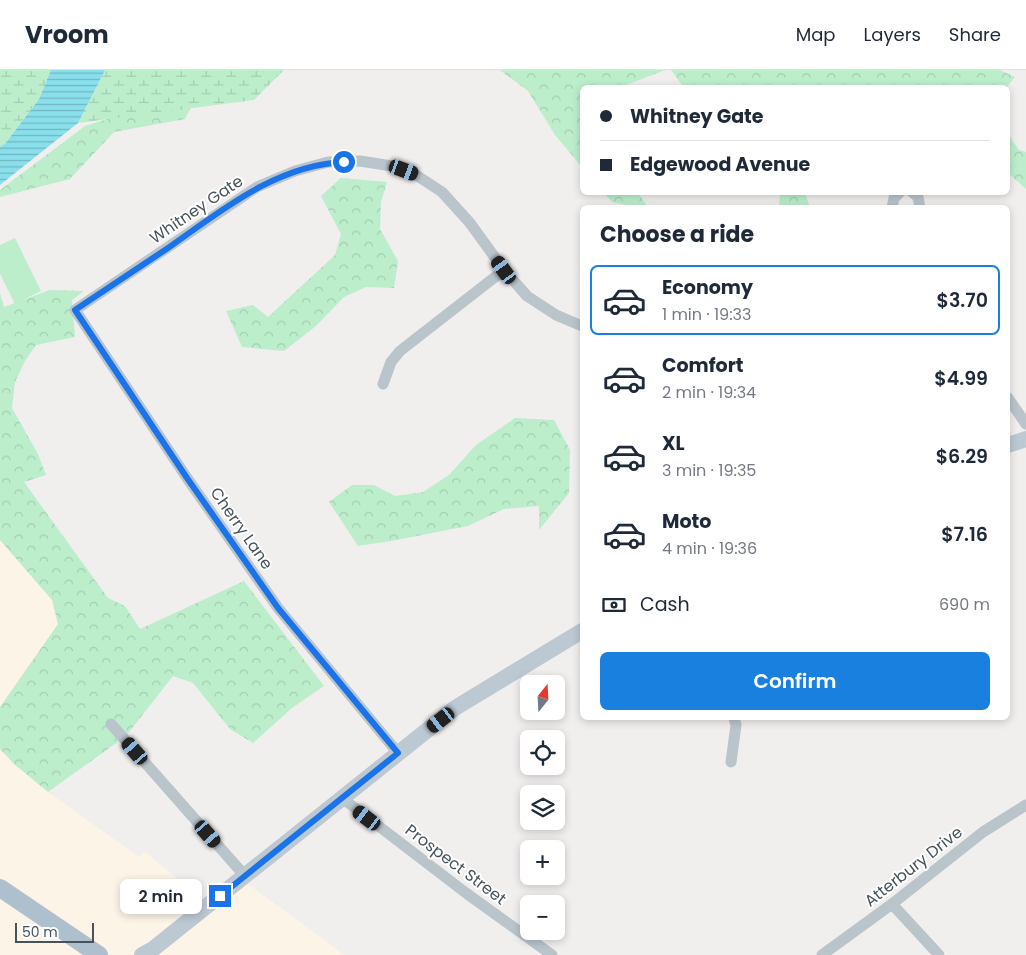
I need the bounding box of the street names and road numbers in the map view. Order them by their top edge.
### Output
street label: Whitney Gate [145,170,248,249]
street label: Cherry Lane [205,483,278,574]
street label: Prospect Street [400,819,511,910]
street label: Atterbury Drive [859,821,967,912]

